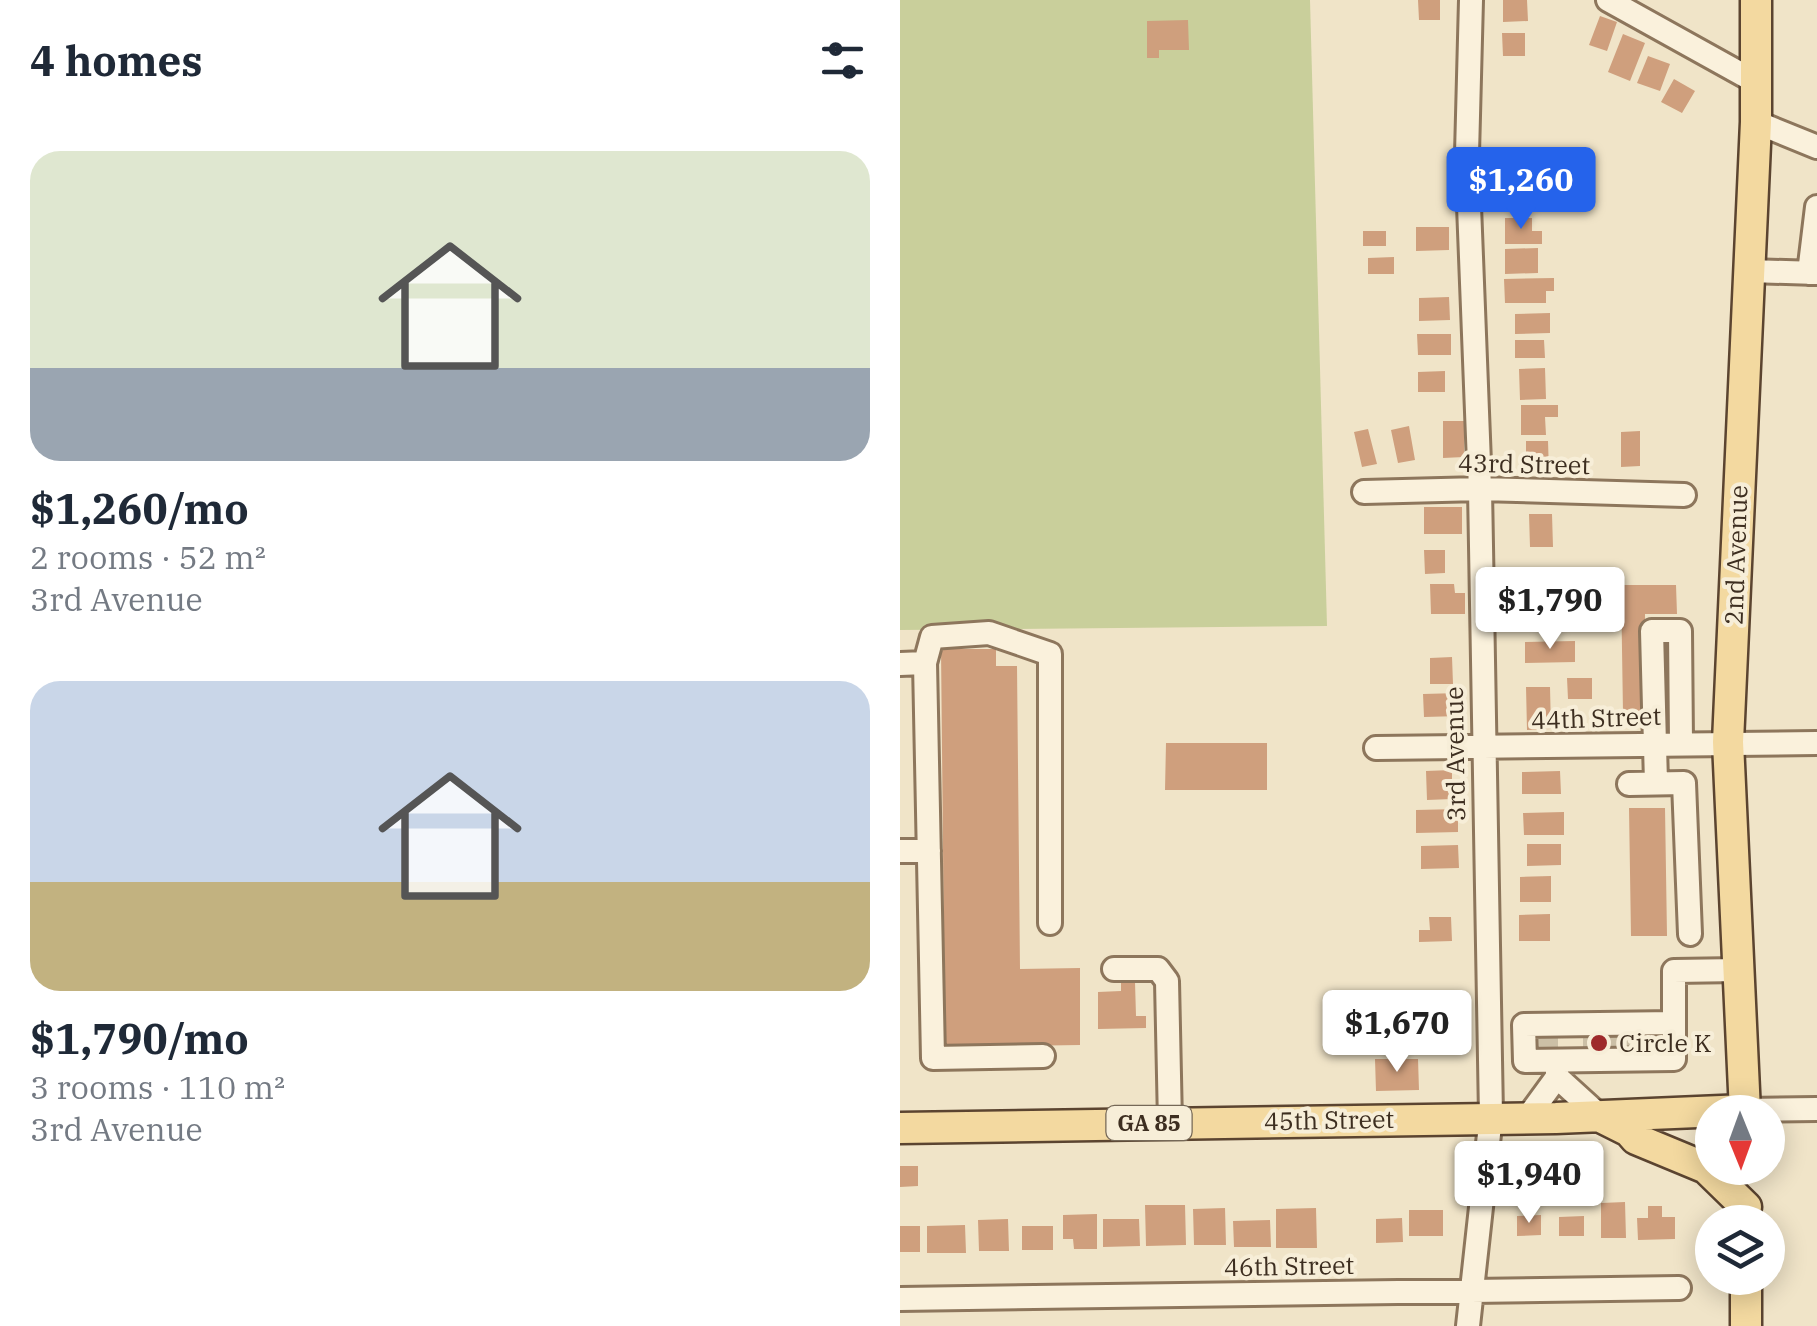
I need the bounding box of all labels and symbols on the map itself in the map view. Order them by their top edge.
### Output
pin: $1,260 [1440,147,1602,232]
street label: 43rd Street [1458,446,1591,481]
street label: 2nd Avenue [1717,485,1754,625]
pin: $1,790 [1469,567,1631,652]
street label: 3rd Avenue [1437,686,1472,822]
street label: 44th Street [1530,699,1662,736]
pin: $1,670 [1316,990,1478,1075]
place label: Circle K [1619,1026,1712,1059]
marker: Circle K [1588,1032,1610,1054]
north arrow [1695,1095,1785,1185]
street label: 45th Street [1263,1102,1395,1137]
road number: GA 85 [1106,1106,1192,1140]
pin: $1,940 [1448,1141,1610,1226]
street label: 46th Street [1223,1248,1355,1283]

